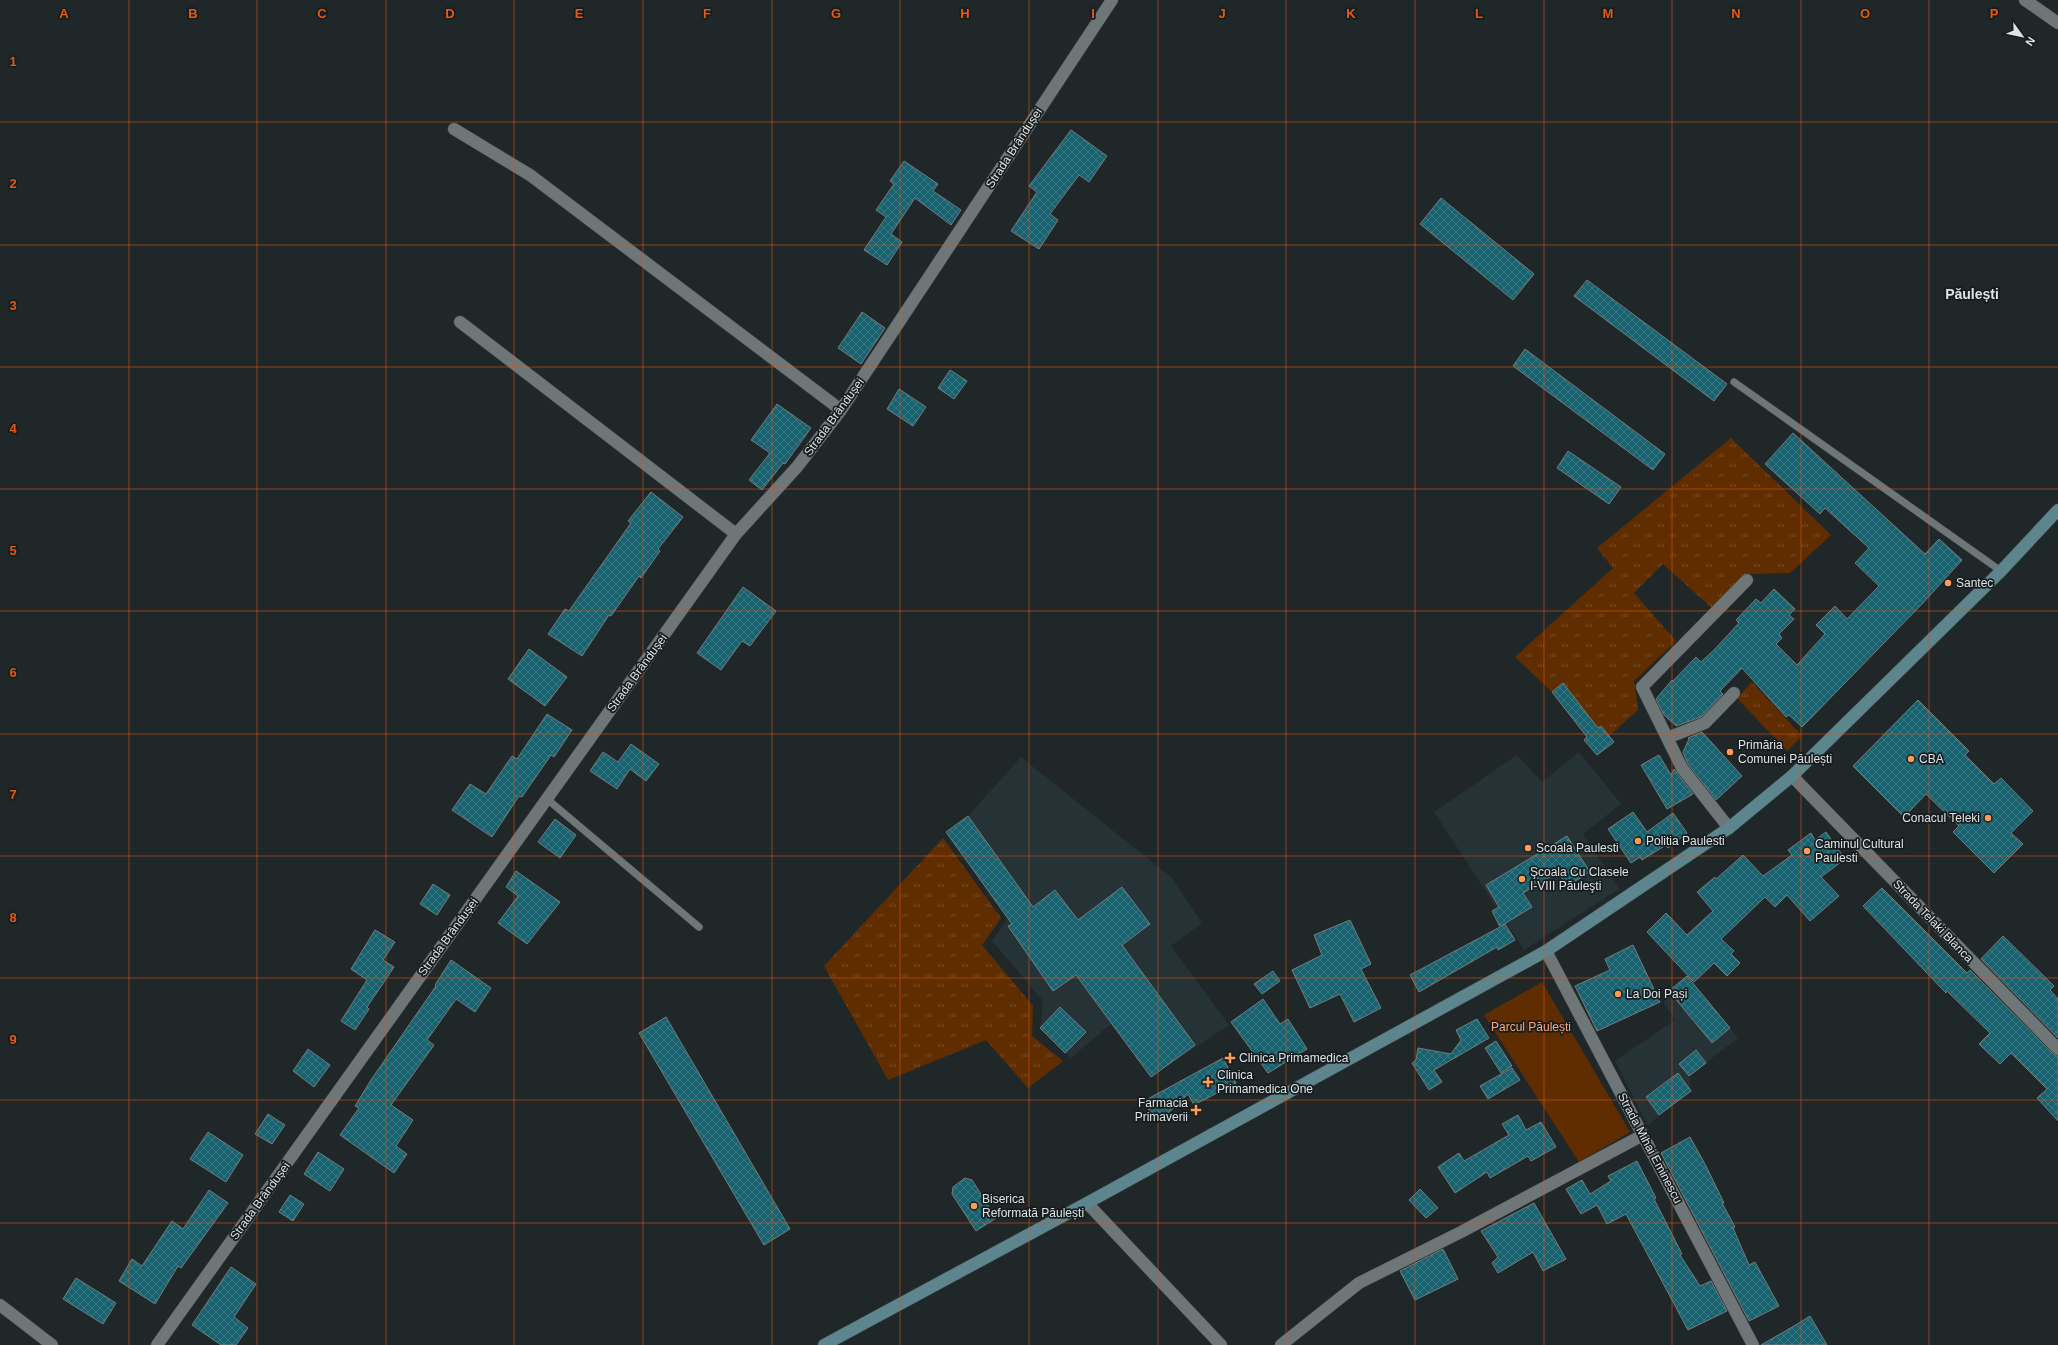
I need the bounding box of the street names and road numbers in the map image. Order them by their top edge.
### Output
street label: Strada Brândușei [983,105,1045,191]
street label: Strada Brândușei [801,375,867,459]
street label: Strada Brândușei [604,631,670,715]
street label: Strada Telaki Blanca [1890,877,1976,965]
street label: Strada Brândușei [415,895,481,979]
street label: Strada Mihai Eminescu [1615,1090,1685,1206]
street label: Strada Brândușei [227,1159,293,1243]

